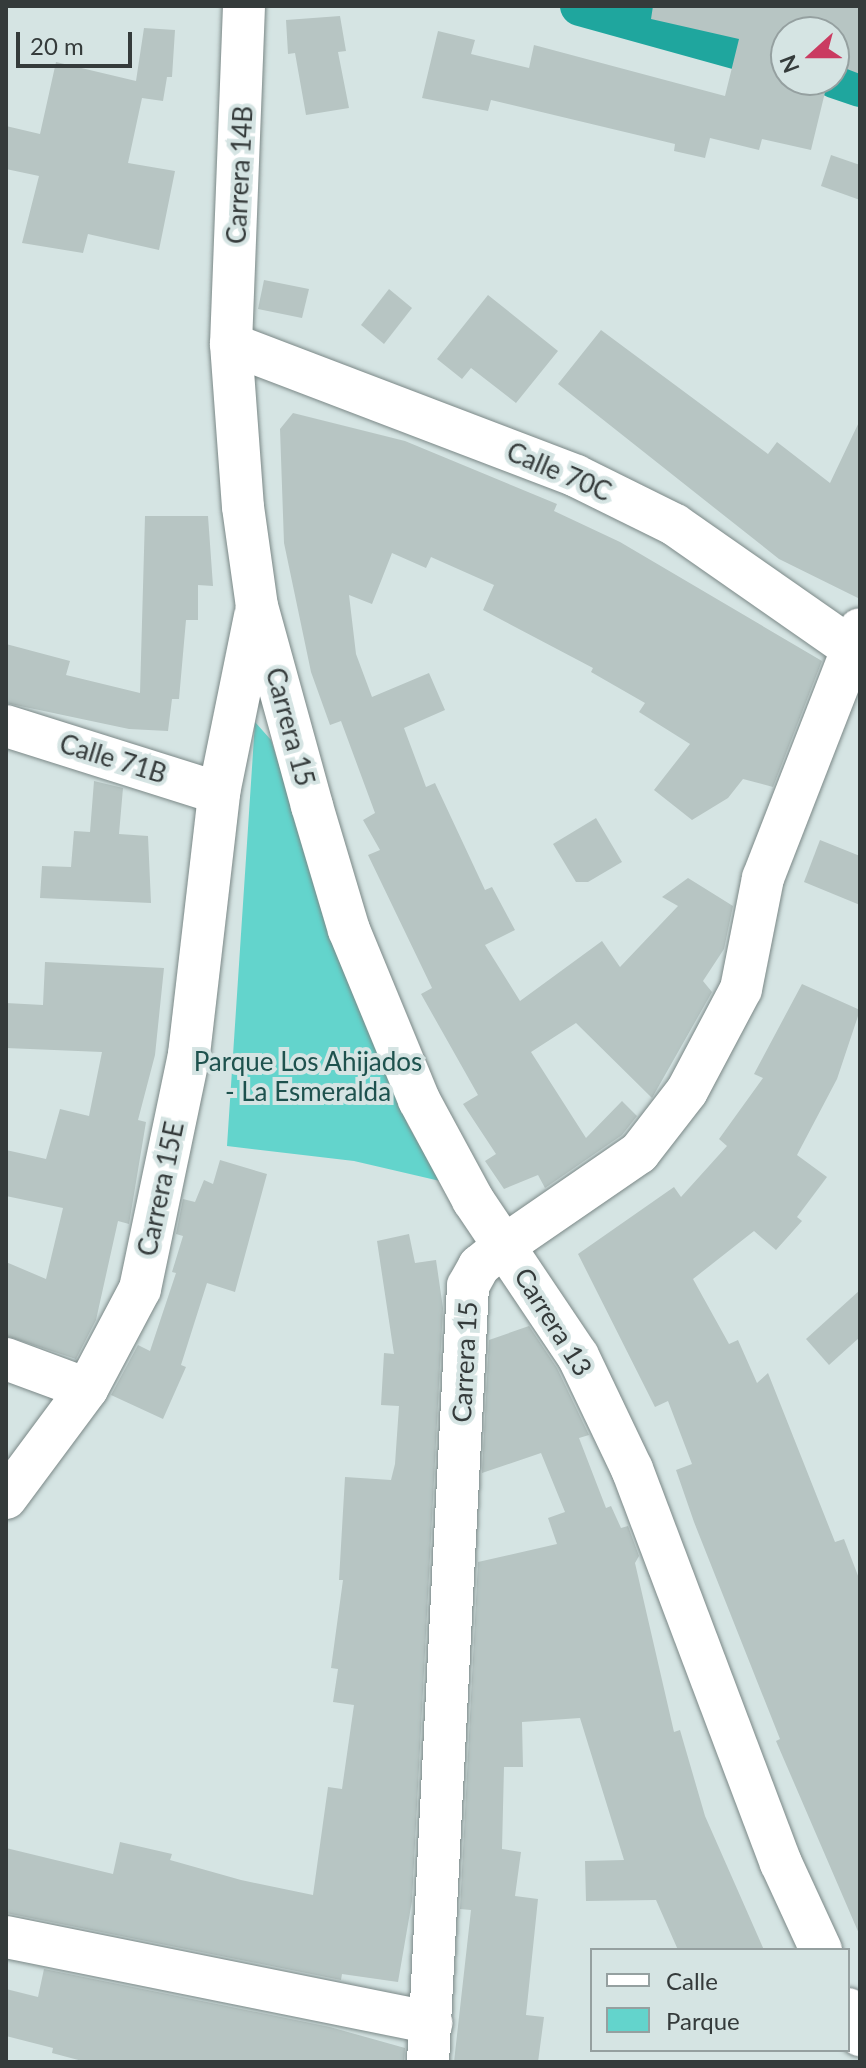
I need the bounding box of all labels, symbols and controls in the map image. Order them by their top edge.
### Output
scale bar [20,16,136,66]
north arrow [770,16,850,96]
text: 20 m [30,31,84,60]
text: N [773,51,805,77]
street label: Carrera 14B [221,105,259,245]
street label: Calle 70C [502,436,616,508]
street label: Carrera 15 [259,664,321,790]
street label: Calle 71B [56,728,170,790]
park label: Parque Los Ahijados - La Esmeralda [193,1046,423,1108]
street label: Carrera 15E [132,1119,190,1259]
street label: Carrera 13 [508,1262,598,1382]
street label: Carrera 15 [446,1301,484,1423]
legend [590,1948,850,2052]
text: Calle [666,1966,718,1995]
text: Parque [666,2006,740,2035]

